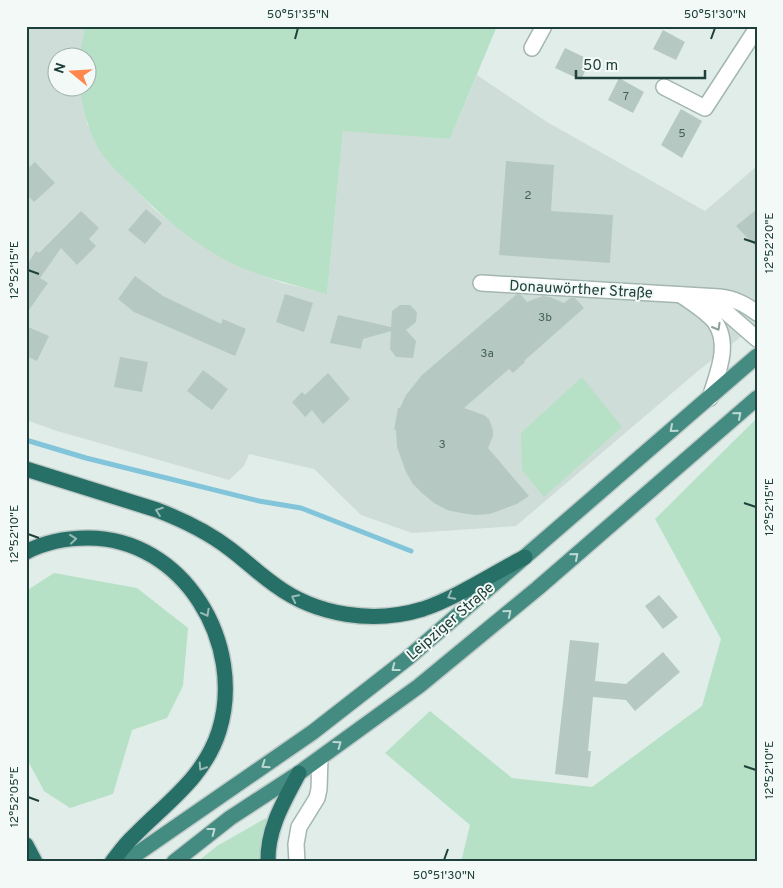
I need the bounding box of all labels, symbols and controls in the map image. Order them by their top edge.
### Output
text: 50°51'35"N [267,7,329,23]
text: 50°51'30"N [684,7,746,23]
north arrow [48,48,98,98]
scale bar [576,48,704,80]
text: 50 m [583,57,618,76]
text: N [51,61,71,76]
house number: 7 [623,89,629,105]
house number: 5 [678,126,686,142]
house number: 2 [524,188,532,204]
text: 12°52'20"E [762,212,778,274]
text: 12°52'15"E [7,241,23,299]
street label: Donauwörther Straße [509,277,653,304]
house number: 3b [538,310,552,326]
one-way arrow [710,322,720,331]
house number: 3a [480,346,494,362]
one-way arrow [732,412,741,421]
one-way arrow [669,424,678,433]
house number: 3 [438,437,446,453]
text: 12°52'15"E [762,478,778,536]
text: 12°52'10"E [7,505,23,563]
one-way arrow [155,507,164,517]
one-way arrow [69,533,77,544]
one-way arrow [570,553,579,562]
street label: Leipziger Straße [403,579,499,665]
one-way arrow [448,590,457,600]
one-way arrow [292,594,301,604]
one-way arrow [200,607,210,616]
one-way arrow [503,610,512,619]
one-way arrow [391,662,401,671]
one-way arrow [332,741,342,750]
text: 12°52'10"E [762,741,778,799]
one-way arrow [261,759,271,768]
one-way arrow [198,762,208,771]
text: 12°52'05"E [7,766,23,828]
one-way arrow [206,829,215,837]
text: 50°51'30"N [413,868,475,884]

